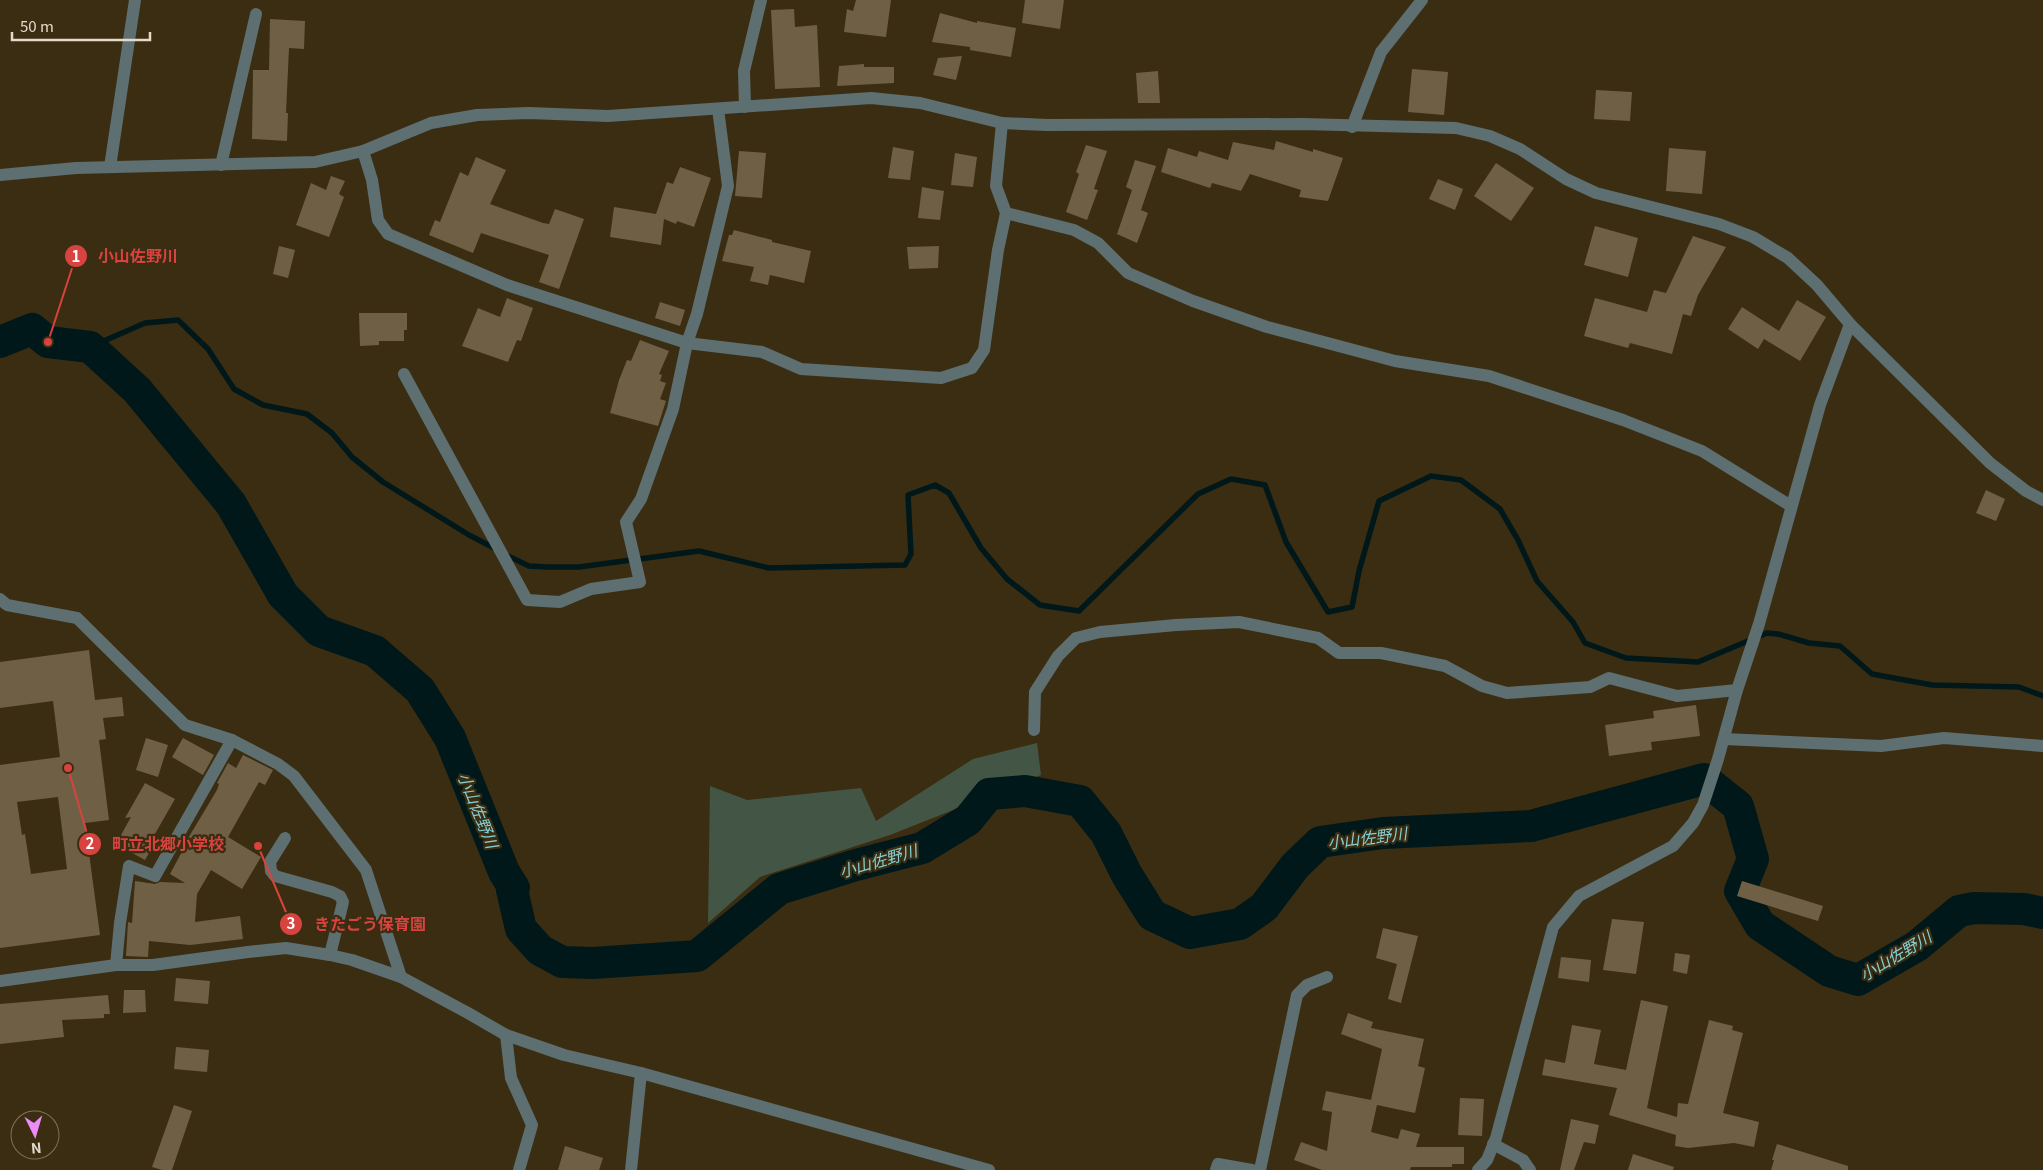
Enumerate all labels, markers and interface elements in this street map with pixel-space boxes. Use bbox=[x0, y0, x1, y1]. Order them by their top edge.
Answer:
scale bar bbox=[12, 10, 150, 42]
text: 50 m bbox=[20, 15, 54, 36]
callout: 小山佐野川 bbox=[63, 241, 188, 272]
text: 小山佐野川 bbox=[98, 243, 178, 267]
text: 1 bbox=[72, 245, 80, 266]
water label: 小山佐野川 bbox=[453, 768, 506, 853]
water label: 小山佐野川 bbox=[1326, 820, 1410, 854]
callout: 町立北郷小学校 bbox=[77, 829, 234, 860]
text: 町立北郷小学校 bbox=[112, 831, 224, 855]
text: 2 bbox=[86, 832, 95, 853]
water label: 小山佐野川 bbox=[836, 837, 922, 883]
callout: きたごう保育園 bbox=[279, 909, 436, 940]
text: きたごう保育園 bbox=[314, 911, 426, 935]
text: 3 bbox=[287, 912, 296, 933]
water label: 小山佐野川 bbox=[1855, 923, 1937, 986]
north arrow bbox=[10, 1110, 60, 1160]
text: N bbox=[30, 1139, 42, 1159]

